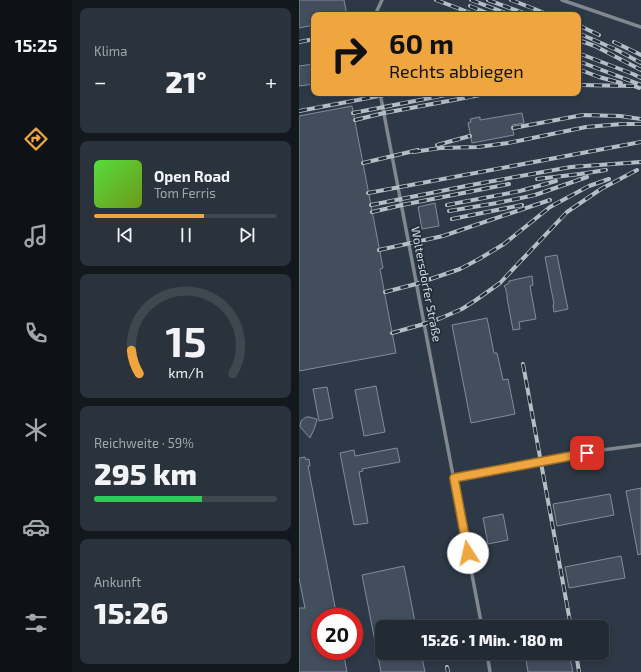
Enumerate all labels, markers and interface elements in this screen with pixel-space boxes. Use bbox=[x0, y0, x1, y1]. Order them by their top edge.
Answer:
text: 60 m bbox=[389, 26, 454, 60]
icon: right bbox=[323, 28, 375, 80]
text: 15:25 bbox=[15, 34, 57, 56]
text: Klima bbox=[94, 43, 127, 59]
text: Rechts abbiegen bbox=[389, 60, 524, 82]
text: 21° bbox=[165, 63, 207, 99]
text: − bbox=[94, 68, 107, 94]
text: + bbox=[265, 68, 277, 94]
icon: directions bbox=[22, 125, 50, 153]
text: Open Road bbox=[154, 167, 230, 185]
text: Tom Ferris bbox=[154, 185, 216, 201]
icon: music bbox=[22, 222, 50, 250]
icon: previous bbox=[114, 224, 136, 246]
icon: pause bbox=[175, 224, 197, 246]
icon: next bbox=[236, 224, 258, 246]
street label: Woltersdorfer Straße bbox=[409, 225, 445, 343]
text: 15 bbox=[165, 315, 206, 365]
icon: phone bbox=[22, 319, 50, 347]
text: km/h bbox=[168, 364, 203, 381]
icon: climate bbox=[22, 416, 50, 444]
text: Reichweite · 59% bbox=[94, 435, 194, 451]
pin bbox=[570, 436, 604, 470]
icon: arrive bbox=[576, 442, 598, 464]
text: 295 km bbox=[94, 455, 197, 491]
icon: car bbox=[22, 513, 50, 541]
position arrow bbox=[447, 532, 489, 574]
text: Ankunft bbox=[94, 574, 141, 590]
text: 15:26 bbox=[94, 594, 168, 630]
speed limit sign: 20 bbox=[311, 608, 363, 660]
icon: filters bbox=[22, 609, 50, 637]
text: 15:26 · 1 Min. · 180 m bbox=[421, 631, 563, 649]

